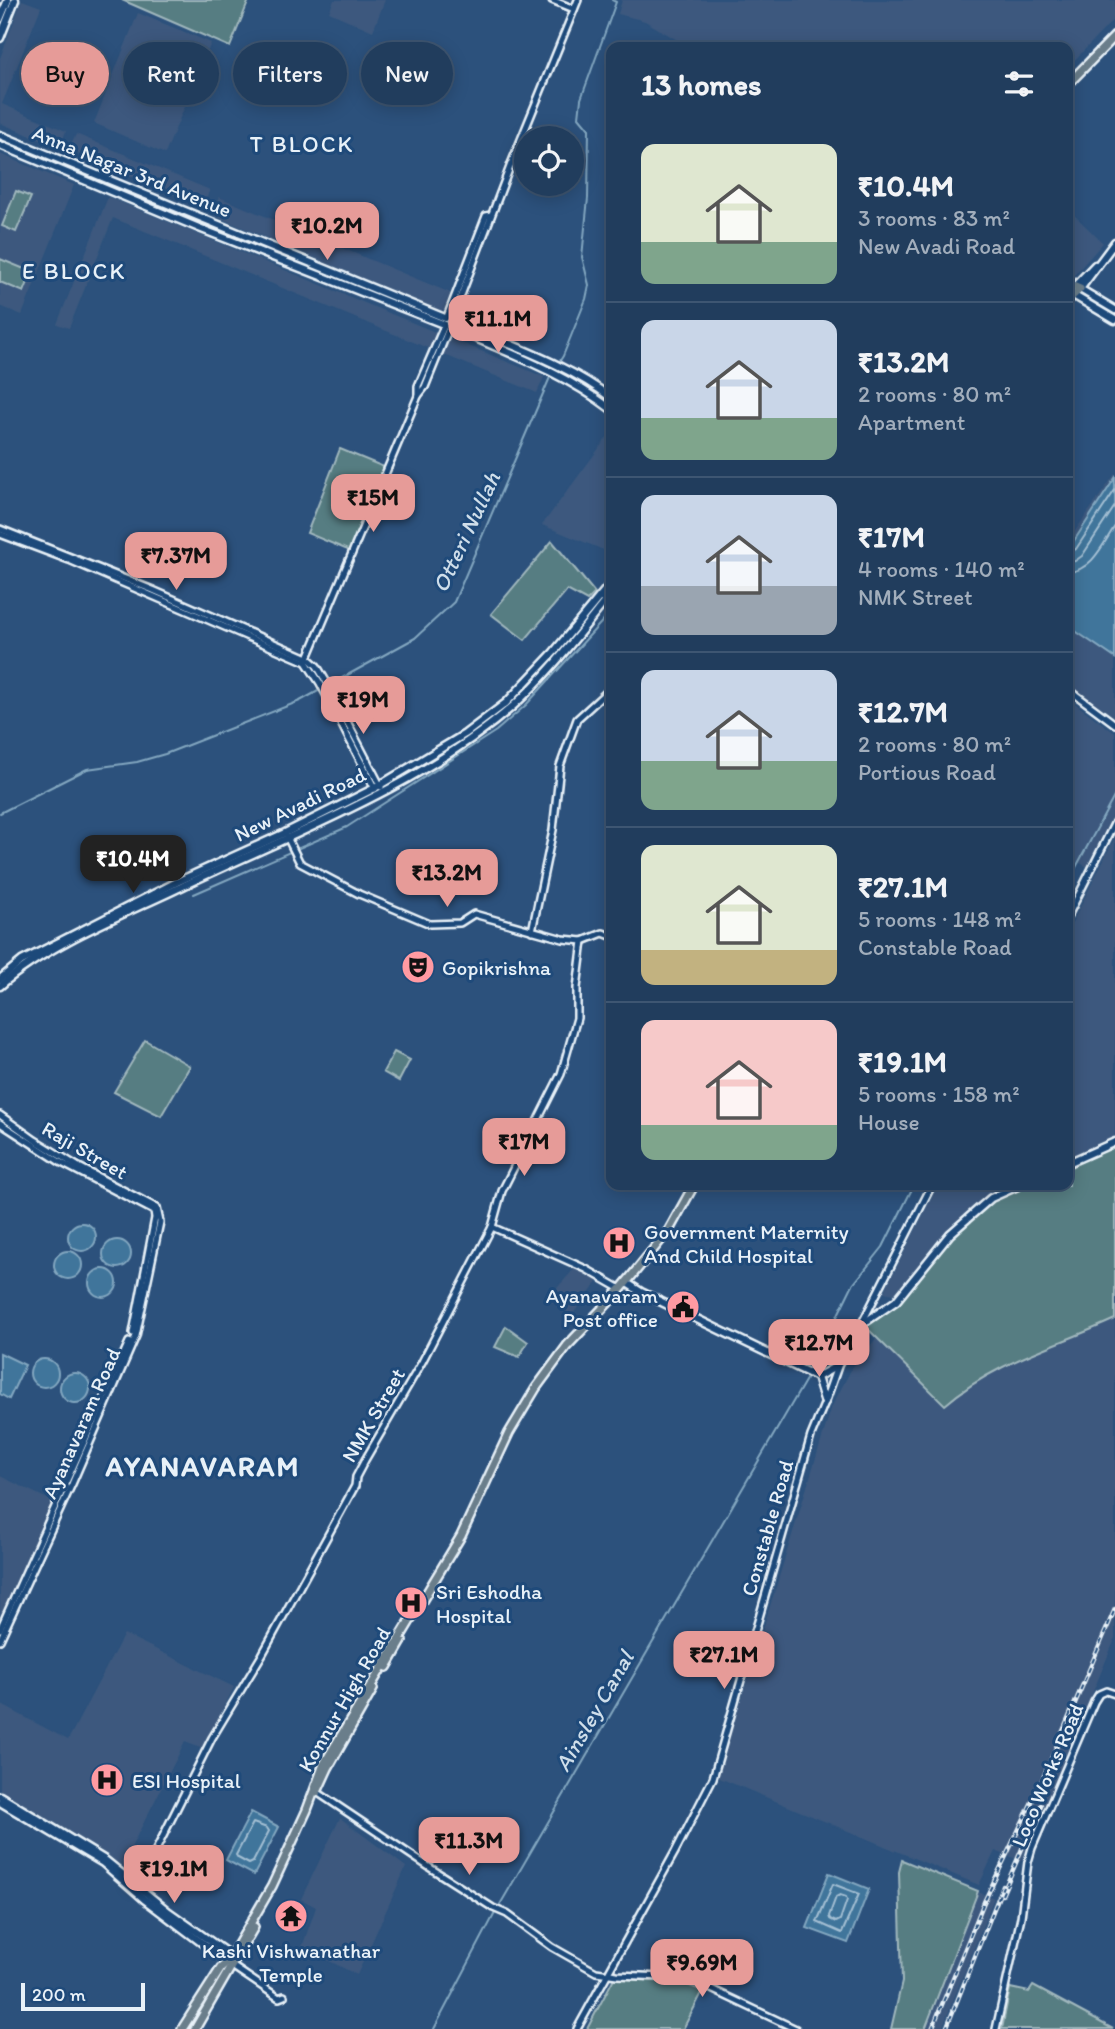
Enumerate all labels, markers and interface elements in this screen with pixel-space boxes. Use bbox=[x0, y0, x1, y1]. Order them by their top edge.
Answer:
chip: Buy bbox=[21, 42, 109, 105]
chip: Rent bbox=[123, 42, 219, 105]
chip: Filters bbox=[233, 42, 347, 105]
chip: New bbox=[361, 42, 453, 105]
icon: filters bbox=[1000, 65, 1038, 103]
text: 13 homes bbox=[641, 66, 761, 103]
street label: Anna Nagar 3rd Avenue bbox=[29, 120, 235, 222]
map controls bbox=[514, 126, 584, 196]
button: locate bbox=[514, 126, 584, 196]
district label: T BLOCK bbox=[250, 130, 354, 158]
text: ₹10.4M bbox=[858, 167, 954, 204]
icon: home bbox=[697, 172, 781, 256]
pin: ₹10.2M bbox=[270, 202, 384, 262]
text: 3 rooms · 83 m² bbox=[858, 204, 1010, 232]
text: ₹10.2M bbox=[291, 211, 363, 239]
text: New Avadi Road bbox=[858, 232, 1015, 260]
district label: E BLOCK bbox=[22, 257, 126, 285]
pin: ₹11.1M bbox=[441, 296, 555, 355]
text: ₹11.1M bbox=[465, 304, 531, 332]
text: ₹13.2M bbox=[858, 343, 950, 380]
icon: home bbox=[697, 348, 781, 432]
text: 2 rooms · 80 m² bbox=[858, 380, 1011, 408]
text: Apartment bbox=[858, 408, 965, 436]
water label: Otteri Nullah bbox=[426, 467, 506, 597]
pin: ₹15M bbox=[332, 475, 414, 534]
text: ₹15M bbox=[347, 483, 399, 511]
text: ₹17M bbox=[858, 518, 925, 555]
icon: home bbox=[697, 523, 781, 607]
pin: ₹7.37M bbox=[119, 532, 233, 592]
text: ₹7.37M bbox=[141, 541, 211, 569]
text: 4 rooms · 140 m² bbox=[858, 555, 1025, 583]
text: NMK Street bbox=[858, 583, 973, 611]
pin: ₹19M bbox=[322, 676, 404, 736]
text: ₹19M bbox=[337, 685, 389, 713]
text: ₹12.7M bbox=[858, 693, 948, 730]
icon: home bbox=[697, 698, 781, 782]
text: 2 rooms · 80 m² bbox=[858, 730, 1011, 758]
text: Portious Road bbox=[858, 758, 996, 786]
street label: New Avadi Road bbox=[230, 761, 370, 847]
pin: ₹10.4M bbox=[76, 836, 190, 895]
text: ₹10.4M bbox=[96, 844, 170, 872]
pin: ₹13.2M bbox=[390, 850, 504, 909]
text: ₹13.2M bbox=[412, 858, 482, 886]
text: ₹27.1M bbox=[858, 868, 948, 905]
icon: home bbox=[697, 873, 781, 957]
text: 5 rooms · 148 m² bbox=[858, 905, 1021, 933]
text: Constable Road bbox=[858, 933, 1012, 961]
theatre icon: Gopikrishna bbox=[399, 948, 437, 986]
place label: Gopikrishna bbox=[442, 955, 551, 980]
text: ₹19.1M bbox=[858, 1043, 947, 1080]
icon: home bbox=[697, 1048, 781, 1132]
text: 5 rooms · 158 m² bbox=[858, 1080, 1020, 1108]
text: House bbox=[858, 1108, 920, 1136]
street label: Raji Street bbox=[38, 1115, 132, 1185]
pin: ₹17M bbox=[483, 1118, 565, 1178]
text: ₹17M bbox=[498, 1127, 550, 1155]
place label: Government Maternity And Child Hospital bbox=[644, 1219, 849, 1268]
hospital icon: Government Maternity And Child Hospital bbox=[600, 1224, 638, 1262]
place label: Ayanavaram Post office bbox=[546, 1283, 658, 1332]
public building icon: Ayanavaram Post office bbox=[664, 1288, 702, 1326]
pin: ₹12.7M bbox=[762, 1320, 876, 1379]
text: ₹12.7M bbox=[784, 1328, 854, 1356]
street label: Ayanavaram Road bbox=[37, 1343, 126, 1502]
street label: NMK Street bbox=[336, 1363, 410, 1467]
district label: AYANAVARAM bbox=[104, 1449, 301, 1483]
street label: Constable Road bbox=[736, 1456, 799, 1599]
place label: Sri Eshodha Hospital bbox=[436, 1579, 542, 1628]
hospital icon: Sri Eshodha Hospital bbox=[392, 1584, 430, 1622]
street label: Konnur High Road bbox=[292, 1622, 396, 1776]
pin: ₹27.1M bbox=[667, 1632, 781, 1691]
text: ₹27.1M bbox=[689, 1640, 759, 1668]
water label: Ainsley Canal bbox=[548, 1644, 641, 1776]
street label: Loco Works Road bbox=[1006, 1700, 1088, 1850]
hospital icon: ESI Hospital bbox=[88, 1761, 126, 1799]
place label: ESI Hospital bbox=[132, 1768, 241, 1793]
pin: ₹11.3M bbox=[412, 1818, 526, 1877]
text: ₹11.3M bbox=[435, 1826, 503, 1854]
pin: ₹19.1M bbox=[117, 1846, 231, 1905]
text: ₹19.1M bbox=[140, 1854, 208, 1882]
temple icon: Kashi Vishwanathar Temple bbox=[272, 1897, 310, 1935]
place label: Kashi Vishwanathar Temple bbox=[202, 1938, 381, 1987]
pin: ₹9.69M bbox=[645, 1940, 759, 1999]
text: ₹9.69M bbox=[666, 1948, 738, 1976]
scale bar bbox=[21, 1980, 145, 2012]
text: 200 m bbox=[32, 1983, 86, 2006]

